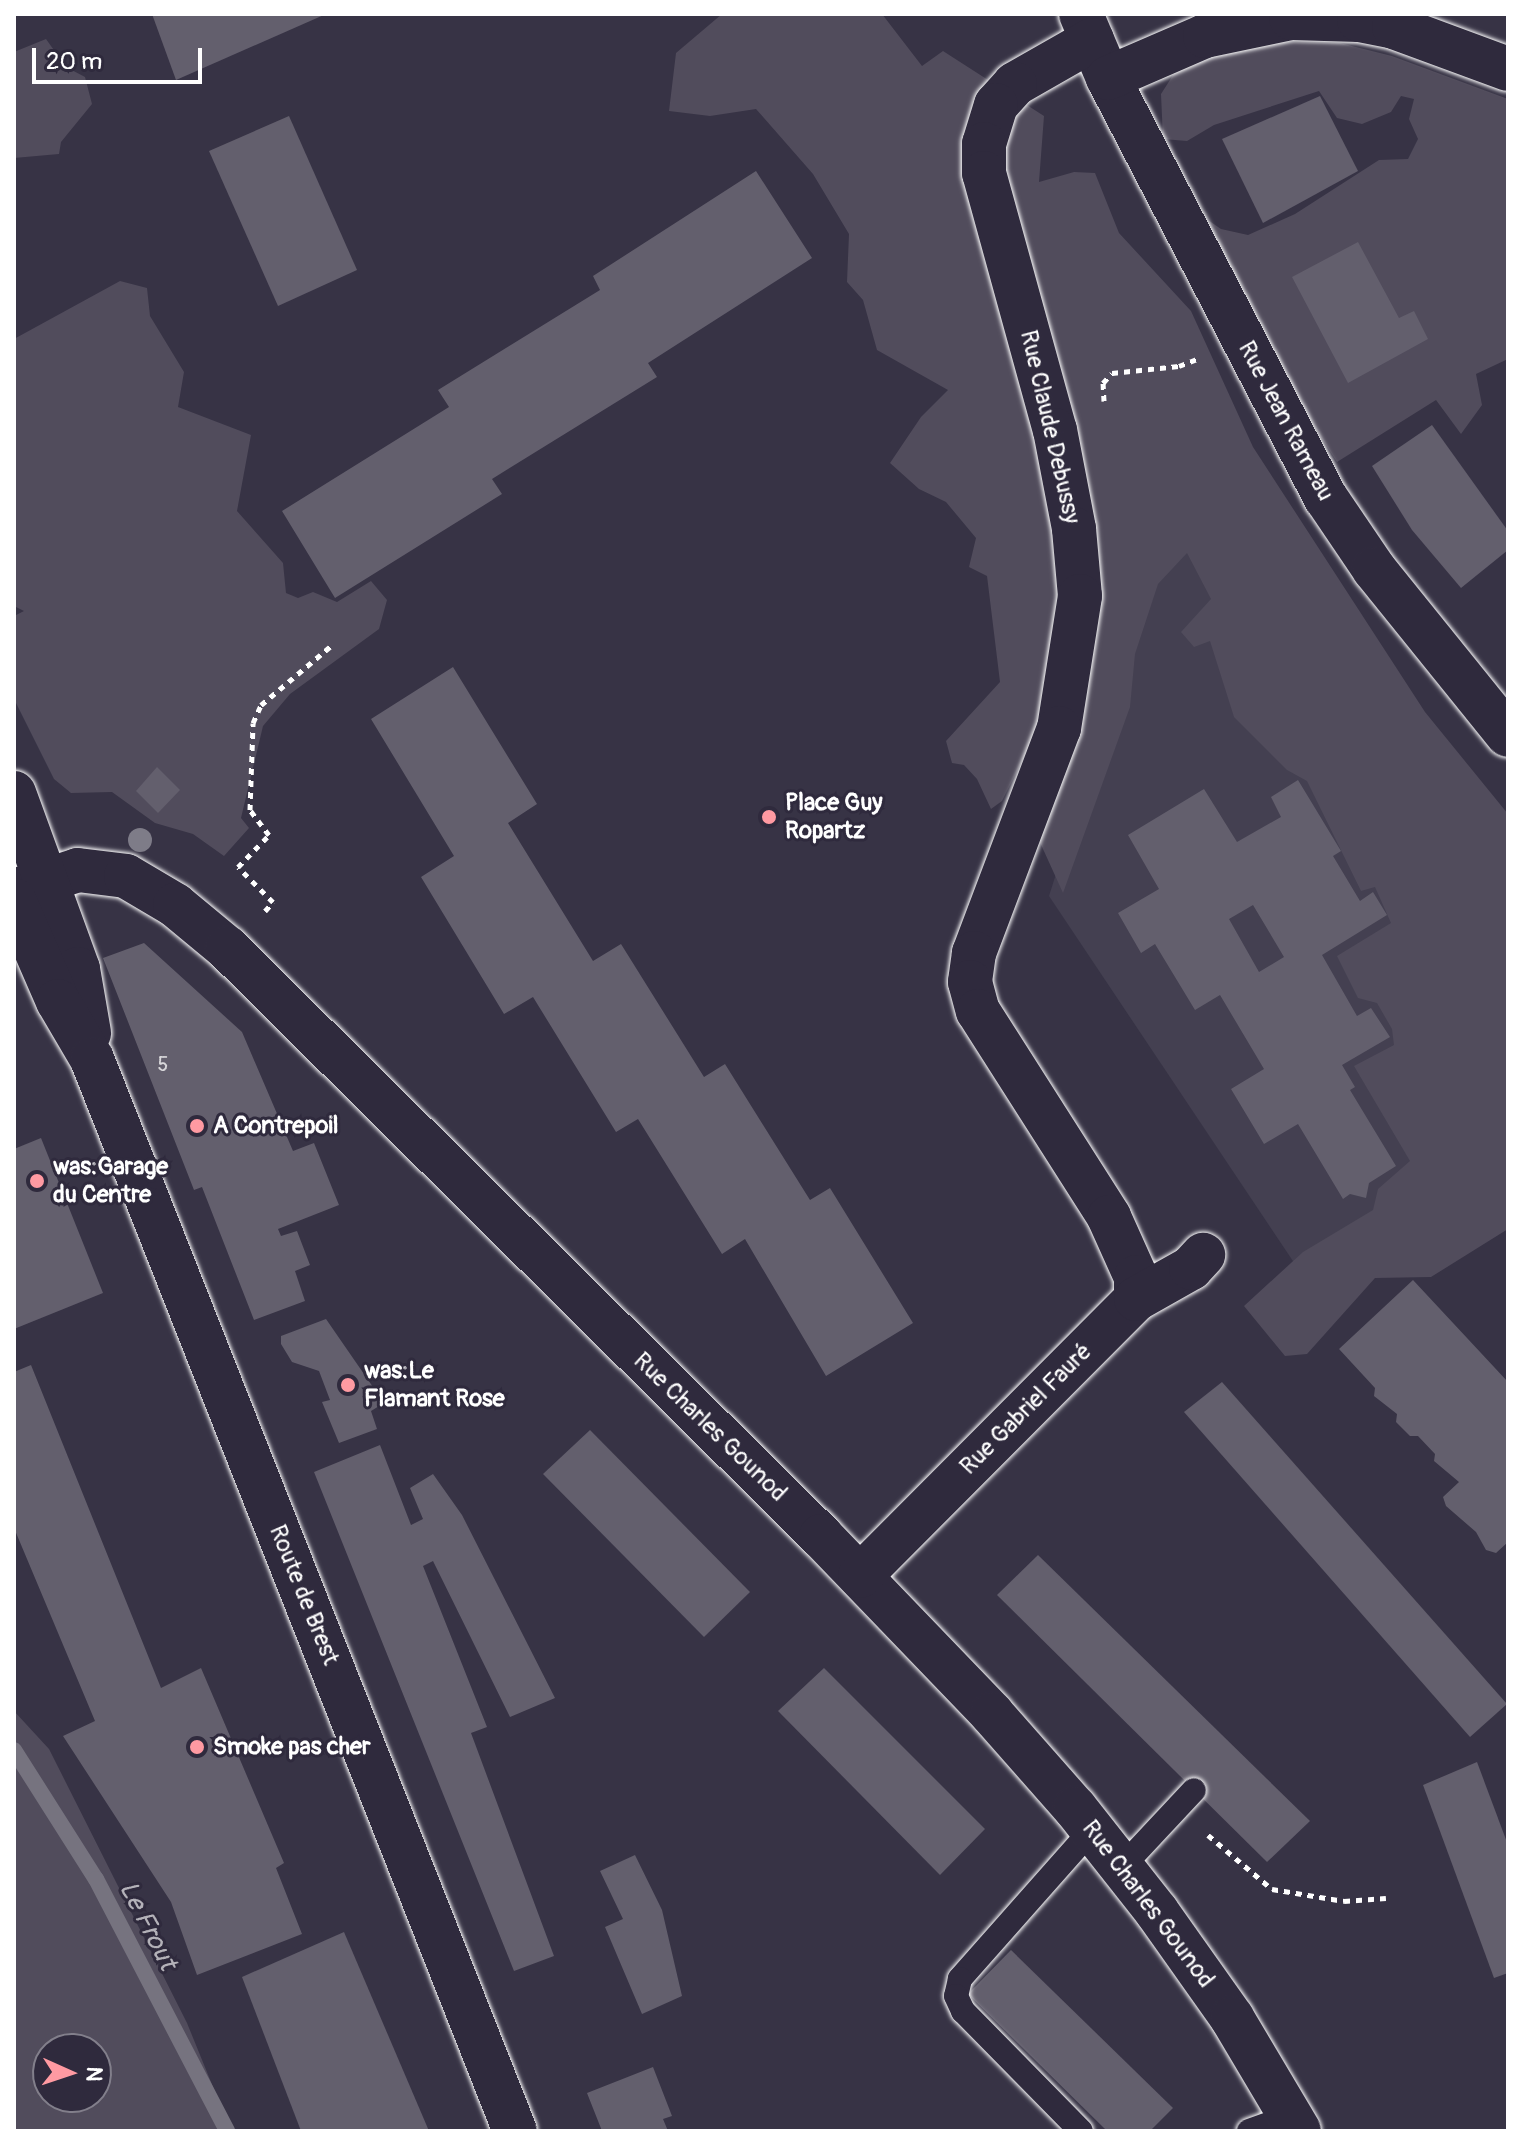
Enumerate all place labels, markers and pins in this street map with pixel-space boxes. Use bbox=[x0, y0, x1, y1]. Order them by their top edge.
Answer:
place label: Place Guy Ropartz bbox=[785, 789, 883, 845]
marker: Place Guy Ropartz bbox=[760, 808, 778, 826]
place label: A Contrepoil bbox=[213, 1112, 338, 1140]
marker: A Contrepoil bbox=[188, 1117, 206, 1135]
place label: was:Garage du Centre bbox=[53, 1153, 168, 1209]
marker: was:Garage du Centre bbox=[28, 1172, 46, 1190]
place label: was:Le Flamant Rose bbox=[364, 1357, 505, 1413]
marker: was:Le Flamant Rose bbox=[339, 1376, 357, 1394]
place label: Smoke pas cher bbox=[213, 1733, 371, 1761]
marker: Smoke pas cher bbox=[188, 1738, 206, 1756]

